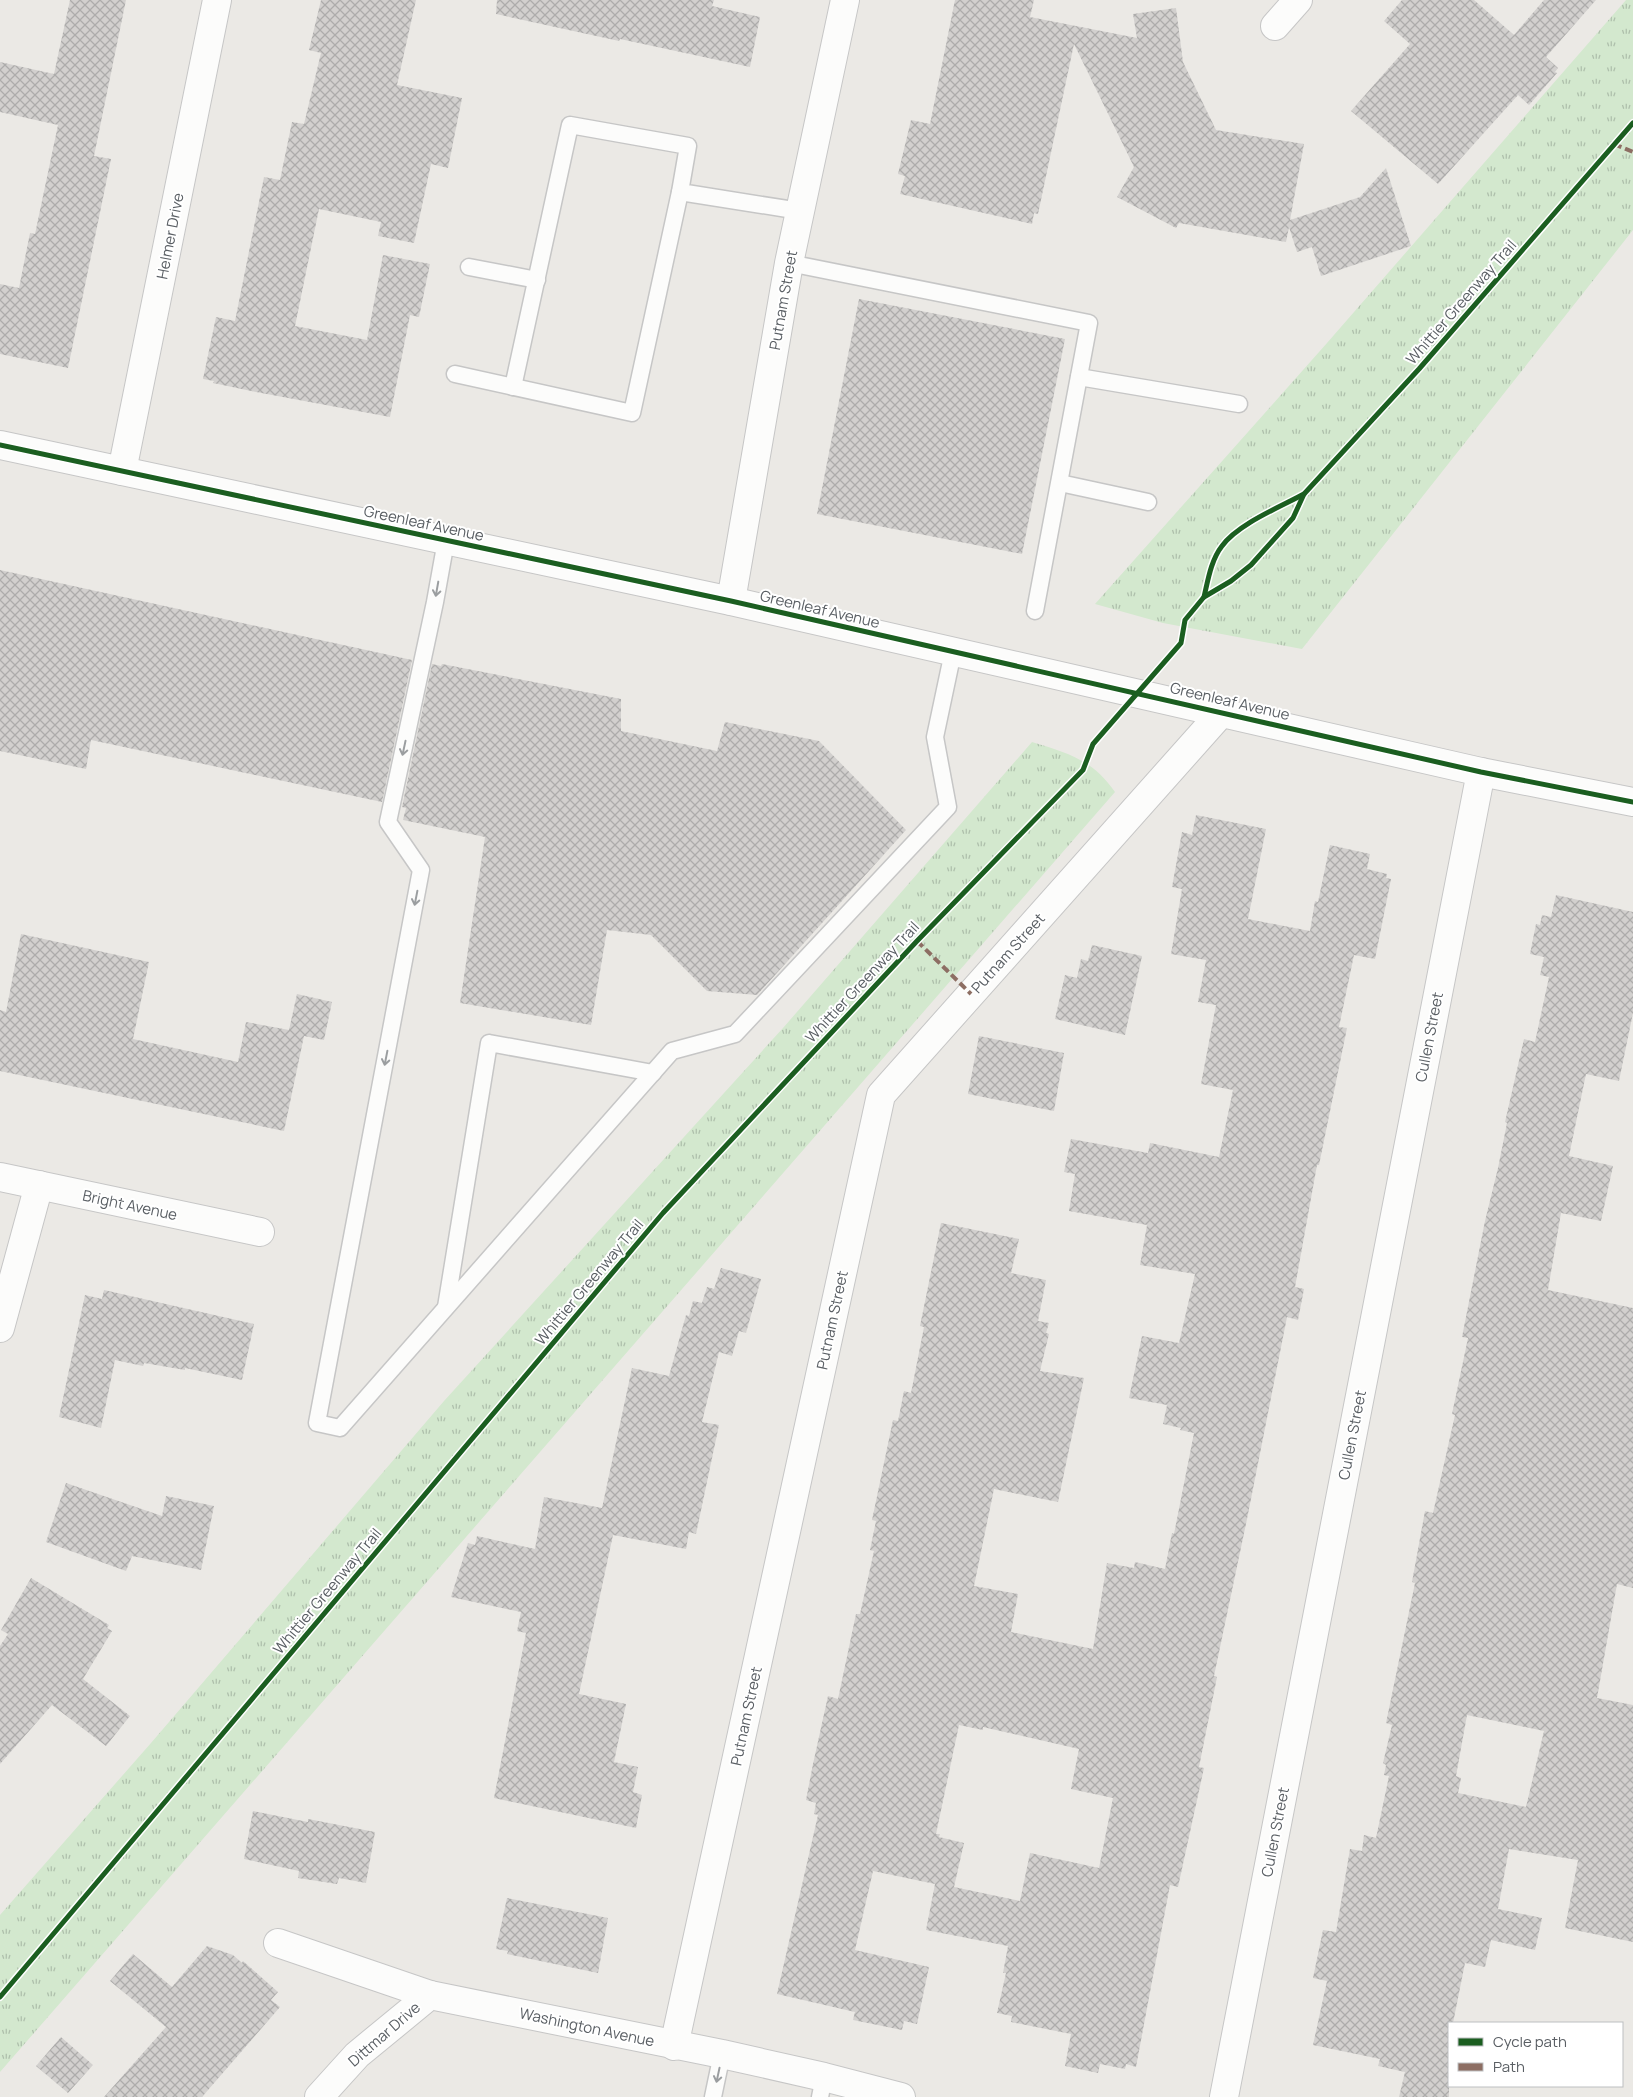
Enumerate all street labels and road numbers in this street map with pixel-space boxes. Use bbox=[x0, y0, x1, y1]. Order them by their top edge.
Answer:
street label: Helmer Drive bbox=[151, 191, 189, 281]
street label: Whittier Greenway Trail bbox=[1401, 235, 1521, 369]
street label: Putnam Street bbox=[764, 248, 802, 352]
street label: Greenleaf Avenue bbox=[362, 500, 486, 546]
street label: Greenleaf Avenue bbox=[758, 585, 882, 633]
street label: Greenleaf Avenue bbox=[1168, 677, 1292, 725]
street label: Putnam Street bbox=[966, 908, 1050, 998]
street label: Whittier Greenway Trail bbox=[800, 917, 924, 1047]
street label: Cullen Street bbox=[1410, 990, 1448, 1084]
street label: Bright Avenue bbox=[81, 1185, 179, 1225]
street label: Whittier Greenway Trail bbox=[530, 1214, 648, 1350]
street label: Putnam Street bbox=[811, 1268, 853, 1372]
street label: Cullen Street bbox=[1333, 1388, 1371, 1482]
street label: Whittier Greenway Trail bbox=[268, 1523, 386, 1659]
street label: Putnam Street bbox=[725, 1664, 767, 1768]
street label: Cullen Street bbox=[1256, 1785, 1294, 1879]
street label: Dittmar Drive bbox=[343, 1997, 425, 2071]
street label: Washington Avenue bbox=[518, 2002, 657, 2052]

